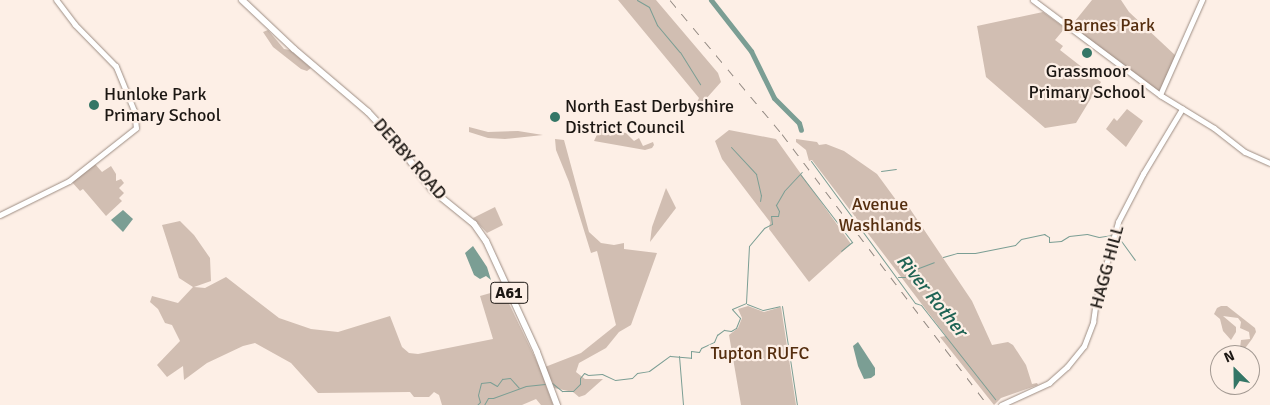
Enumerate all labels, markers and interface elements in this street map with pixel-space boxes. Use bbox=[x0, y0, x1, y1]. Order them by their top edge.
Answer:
park label: Barnes Park bbox=[1063, 14, 1155, 36]
marker: Grassmoor Primary School bbox=[1081, 47, 1093, 59]
place label: Grassmoor Primary School bbox=[1029, 61, 1145, 104]
place label: Hunloke Park Primary School bbox=[104, 84, 221, 126]
place label: North East Derbyshire District Council bbox=[565, 96, 734, 138]
marker: Hunloke Park Primary School bbox=[88, 99, 100, 111]
marker: North East Derbyshire District Council bbox=[549, 111, 561, 123]
street label: DERBY ROAD bbox=[369, 114, 451, 204]
park label: Avenue Washlands bbox=[838, 194, 922, 236]
street label: HAGG HILL bbox=[1085, 223, 1129, 311]
water label: River Rother bbox=[891, 250, 971, 342]
road number: A61 bbox=[490, 280, 528, 306]
park label: Tupton RUFC bbox=[711, 342, 809, 364]
north arrow bbox=[1210, 345, 1260, 395]
text: N bbox=[1222, 347, 1237, 366]

